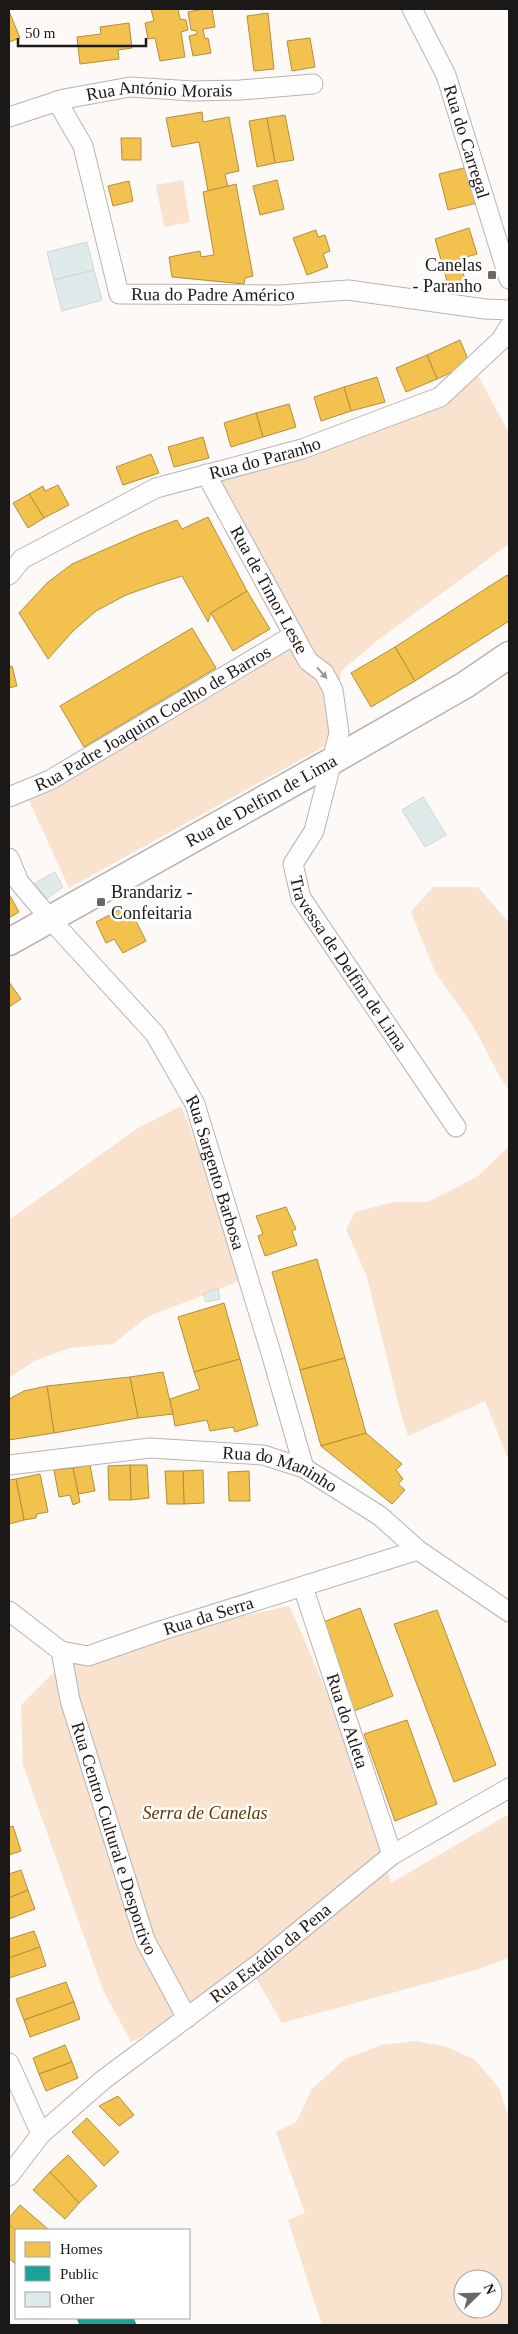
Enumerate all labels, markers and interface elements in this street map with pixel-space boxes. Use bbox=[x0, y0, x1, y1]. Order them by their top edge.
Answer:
scale bar bbox=[18, 15, 145, 47]
text: 50 m bbox=[25, 25, 56, 41]
street label: Rua António Morais bbox=[84, 77, 233, 105]
street label: Rua do Carregal bbox=[440, 82, 494, 201]
place label: Canelas - Paranho bbox=[413, 255, 482, 296]
marker: Canelas - Paranho bbox=[486, 269, 498, 281]
street label: Rua do Padre Américo bbox=[131, 284, 295, 305]
street label: Rua do Paranho bbox=[207, 433, 323, 483]
street label: Rua de Timor Leste bbox=[226, 522, 312, 657]
street label: Rua Padre Joaquim Coelho de Barros bbox=[32, 641, 274, 795]
one-way arrow bbox=[316, 667, 328, 679]
street label: Rua de Delfim de Lima bbox=[182, 750, 340, 851]
street label: Travessa de Delfim de Lima bbox=[286, 874, 412, 1055]
place label: Brandariz - Confeitaria bbox=[111, 882, 192, 923]
marker: Brandariz - Confeitaria bbox=[95, 896, 107, 908]
street label: Rua Sargento Barbosa bbox=[182, 1091, 249, 1252]
street label: Rua do Maninho bbox=[222, 1442, 341, 1496]
street label: Rua da Serra bbox=[161, 1592, 256, 1639]
street label: Rua do Atleta bbox=[322, 1671, 373, 1771]
street label: Rua Centro Cultural e Desportivo bbox=[67, 1720, 161, 1958]
park label: Serra de Canelas bbox=[143, 1803, 268, 1823]
street label: Rua Estádio da Pena bbox=[206, 1899, 335, 2007]
legend bbox=[15, 2229, 190, 2319]
text: Homes bbox=[60, 2241, 103, 2257]
text: Public bbox=[60, 2266, 99, 2282]
north arrow bbox=[453, 2269, 503, 2319]
text: N bbox=[481, 2282, 498, 2297]
text: Other bbox=[60, 2291, 94, 2307]

